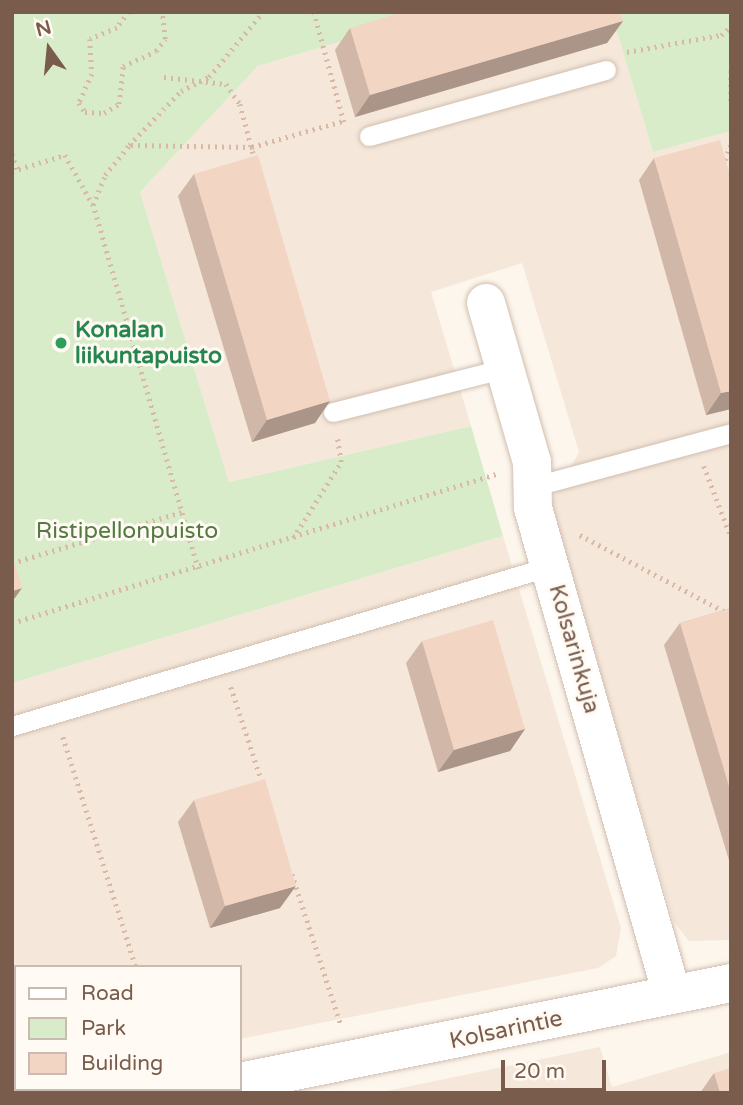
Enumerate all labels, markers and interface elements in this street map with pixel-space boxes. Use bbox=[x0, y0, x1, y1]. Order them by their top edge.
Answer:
north arrow bbox=[14, 14, 84, 84]
text: N bbox=[33, 16, 54, 41]
place label: Konalan liikuntapuisto bbox=[75, 316, 222, 370]
marker: Konalan liikuntapuisto bbox=[53, 335, 69, 351]
park label: Ristipellonpuisto bbox=[36, 517, 218, 545]
street label: Kolsarinkuja bbox=[542, 581, 606, 717]
legend bbox=[14, 965, 242, 1091]
text: Road bbox=[81, 981, 134, 1006]
street label: Kolsarintie bbox=[447, 1005, 565, 1055]
text: Park bbox=[81, 1016, 126, 1041]
scale bar bbox=[505, 1046, 610, 1090]
text: Building bbox=[81, 1051, 163, 1076]
text: 20 m bbox=[514, 1059, 565, 1084]

